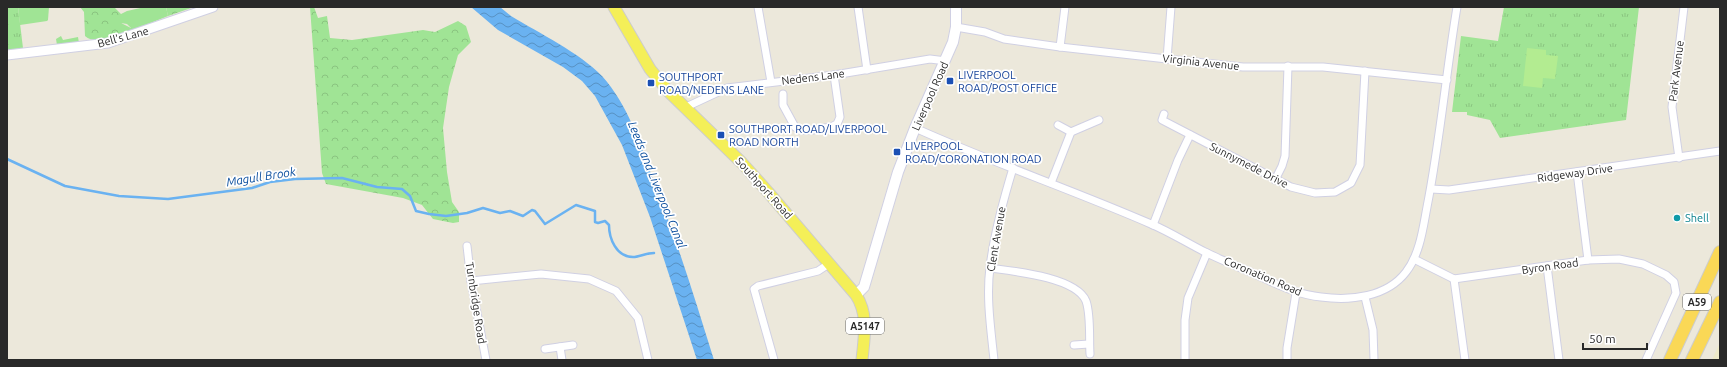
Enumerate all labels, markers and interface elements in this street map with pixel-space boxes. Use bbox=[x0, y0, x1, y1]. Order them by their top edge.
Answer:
street label: Bell's Lane bbox=[96, 24, 150, 50]
street label: Park Avenue bbox=[1666, 40, 1686, 102]
street label: Virginia Avenue bbox=[1162, 52, 1240, 72]
street label: Liverpool Road bbox=[909, 60, 951, 132]
street label: Nedens Lane bbox=[781, 67, 845, 87]
place label: LIVERPOOL ROAD/POST OFFICE bbox=[958, 69, 1057, 94]
place label: SOUTHPORT ROAD/NEDENS LANE bbox=[659, 71, 764, 96]
marker: LIVERPOOL ROAD/POST OFFICE bbox=[945, 76, 955, 86]
marker: SOUTHPORT ROAD/NEDENS LANE bbox=[646, 78, 656, 88]
water label: Leeds and Liverpool Canal bbox=[626, 119, 689, 251]
place label: SOUTHPORT ROAD/LIVERPOOL ROAD NORTH bbox=[729, 123, 887, 148]
marker: SOUTHPORT ROAD/LIVERPOOL ROAD NORTH bbox=[716, 130, 726, 140]
place label: LIVERPOOL ROAD/CORONATION ROAD bbox=[905, 140, 1042, 165]
street label: Sunnymede Drive bbox=[1208, 140, 1290, 190]
marker: LIVERPOOL ROAD/CORONATION ROAD bbox=[892, 147, 902, 157]
street label: Southport Road bbox=[733, 155, 795, 221]
street label: Ridgeway Drive bbox=[1536, 162, 1614, 184]
water label: Magull Brook bbox=[225, 164, 297, 188]
street label: Clent Avenue bbox=[984, 206, 1008, 272]
place label: Shell bbox=[1685, 212, 1709, 224]
marker: Shell bbox=[1672, 213, 1682, 223]
street label: Coronation Road bbox=[1222, 254, 1304, 298]
street label: Byron Road bbox=[1521, 256, 1579, 276]
street label: Turnbridge Road bbox=[464, 261, 488, 345]
road number: A59 bbox=[1683, 294, 1711, 310]
road number: A5147 bbox=[846, 318, 884, 334]
scale bar bbox=[1583, 325, 1647, 351]
text: 50 m bbox=[1589, 332, 1616, 345]

